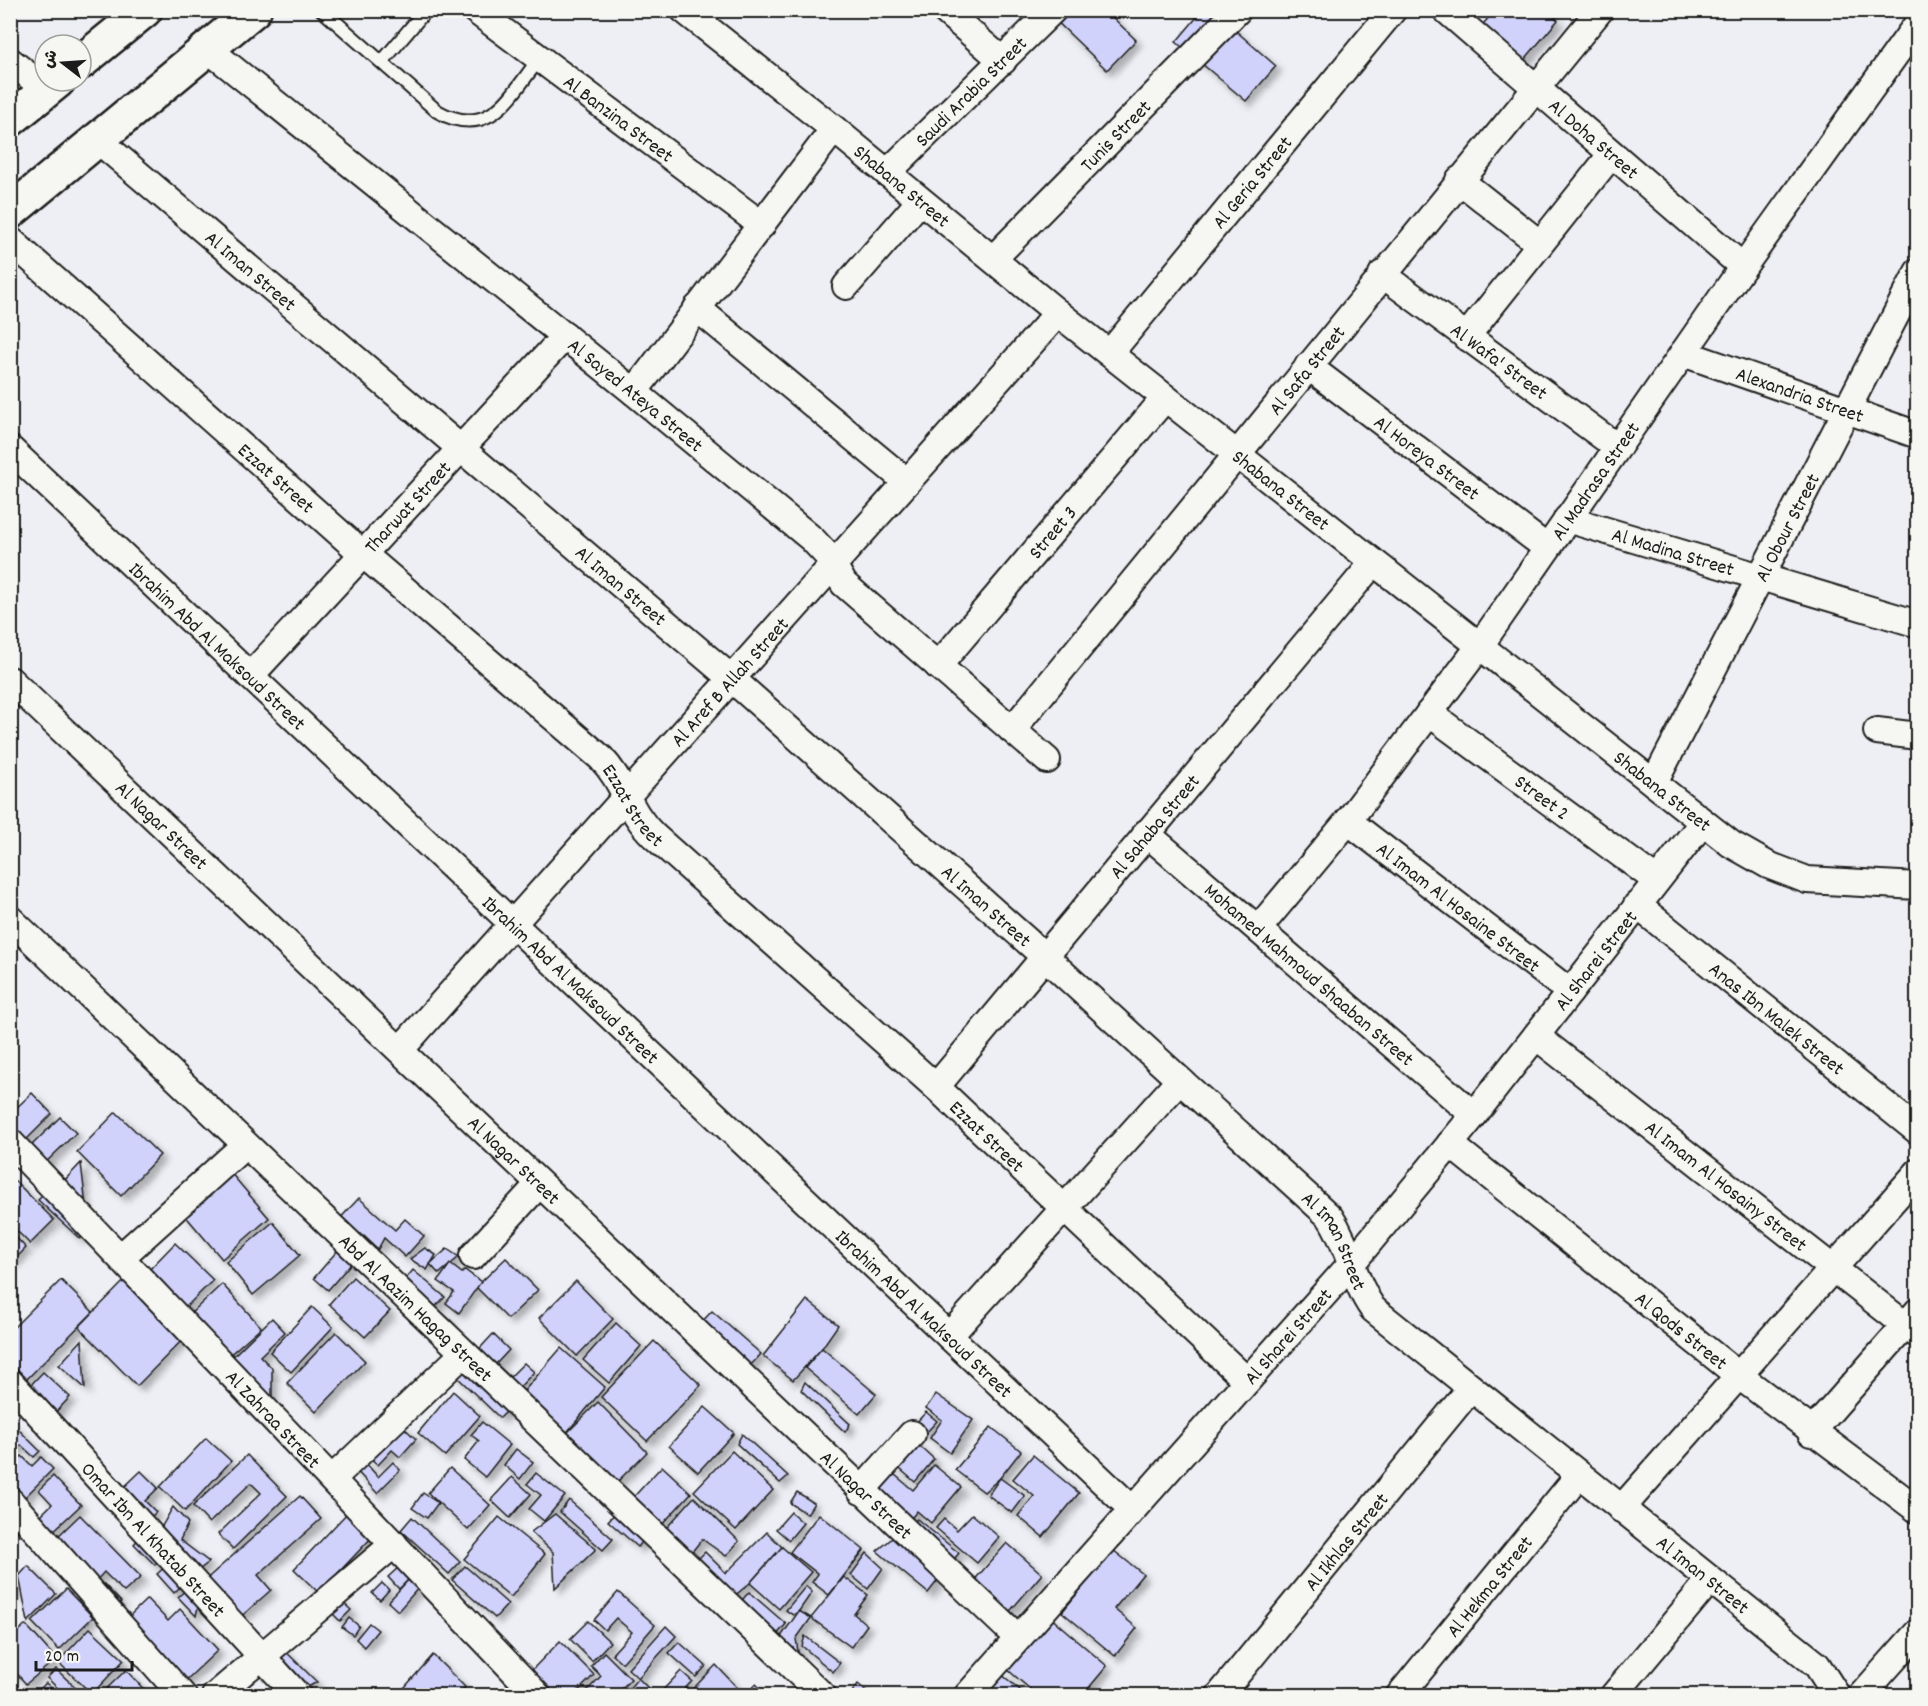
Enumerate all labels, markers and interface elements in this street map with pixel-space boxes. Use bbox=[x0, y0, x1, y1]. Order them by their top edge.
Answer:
street label: Saudi Arabia Street bbox=[910, 32, 1035, 155]
north arrow bbox=[33, 33, 93, 93]
text: ش bbox=[37, 48, 65, 71]
street label: Al Banzina Street bbox=[556, 70, 678, 171]
street label: Al Doha Street bbox=[1541, 94, 1644, 188]
street label: Tunis Street bbox=[1075, 95, 1159, 179]
street label: Al Geria Street bbox=[1207, 131, 1300, 236]
street label: Shabana Street bbox=[846, 139, 955, 236]
street label: Al Iman Street bbox=[197, 225, 301, 319]
street label: Al Wafa' Street bbox=[1443, 318, 1552, 408]
street label: Al Safa Street bbox=[1263, 321, 1354, 422]
street label: Al Sayed Ateya Street bbox=[561, 333, 708, 460]
street label: Alexandria Street bbox=[1731, 361, 1867, 432]
street label: Al Horeya Street bbox=[1367, 410, 1484, 509]
street label: Al Madrasa Street bbox=[1546, 417, 1648, 547]
street label: Ezzat Street bbox=[230, 438, 319, 521]
street label: Shabana Street bbox=[1225, 444, 1334, 539]
street label: Tharwat Street bbox=[359, 456, 459, 561]
street label: Al Obour Street bbox=[1749, 469, 1829, 588]
street label: Street 3 bbox=[1023, 501, 1085, 566]
street label: Al Madina Street bbox=[1608, 522, 1737, 585]
street label: Al Iman Street bbox=[568, 540, 671, 634]
street label: Ibrahim Abd Al Maksoud Street bbox=[121, 557, 311, 738]
street label: Al Aref B Allah Street bbox=[666, 612, 797, 755]
street label: Shabana Street bbox=[1606, 745, 1716, 840]
street label: Ezzat Street bbox=[594, 759, 668, 855]
street label: Street 2 bbox=[1508, 769, 1574, 829]
street label: Al Sahaba Street bbox=[1104, 770, 1208, 886]
street label: Al Nagar Street bbox=[108, 776, 213, 878]
street label: Al Imam Al Hosaine Street bbox=[1369, 837, 1545, 981]
street label: Al Iman Street bbox=[934, 860, 1036, 955]
street label: Mohamed Mahmoud Shaaban Street bbox=[1197, 878, 1419, 1074]
street label: Ibrahim Abd Al Maksoud Street bbox=[474, 891, 664, 1072]
street label: Al Sharei Street bbox=[1549, 906, 1646, 1018]
street label: Anas Ibn Malek Street bbox=[1701, 957, 1849, 1084]
street label: Ezzat Street bbox=[942, 1095, 1029, 1180]
street label: Al Nagar Street bbox=[460, 1111, 565, 1213]
street label: Al Imam Al Hosainy Street bbox=[1638, 1115, 1812, 1260]
street label: Al Iman Street bbox=[1294, 1186, 1371, 1296]
street label: Ibrahim Abd Al Maksoud Street bbox=[827, 1224, 1017, 1406]
street label: Abd Al Aazim Hagag Street bbox=[331, 1229, 497, 1390]
street label: Al Sharei Street bbox=[1239, 1283, 1340, 1392]
street label: Al Qods Street bbox=[1627, 1286, 1732, 1378]
street label: Al Zahraa Street bbox=[217, 1365, 325, 1476]
street label: Al Nagar Street bbox=[812, 1446, 917, 1547]
street label: Omar Ibn Al Khatab Street bbox=[73, 1457, 230, 1625]
street label: Al Ikhlas Street bbox=[1299, 1488, 1397, 1598]
street label: Al Iman Street bbox=[1649, 1530, 1754, 1622]
street label: Al Hekma Street bbox=[1441, 1531, 1541, 1645]
scale bar bbox=[36, 1634, 132, 1672]
text: 20 m bbox=[45, 1645, 79, 1670]

